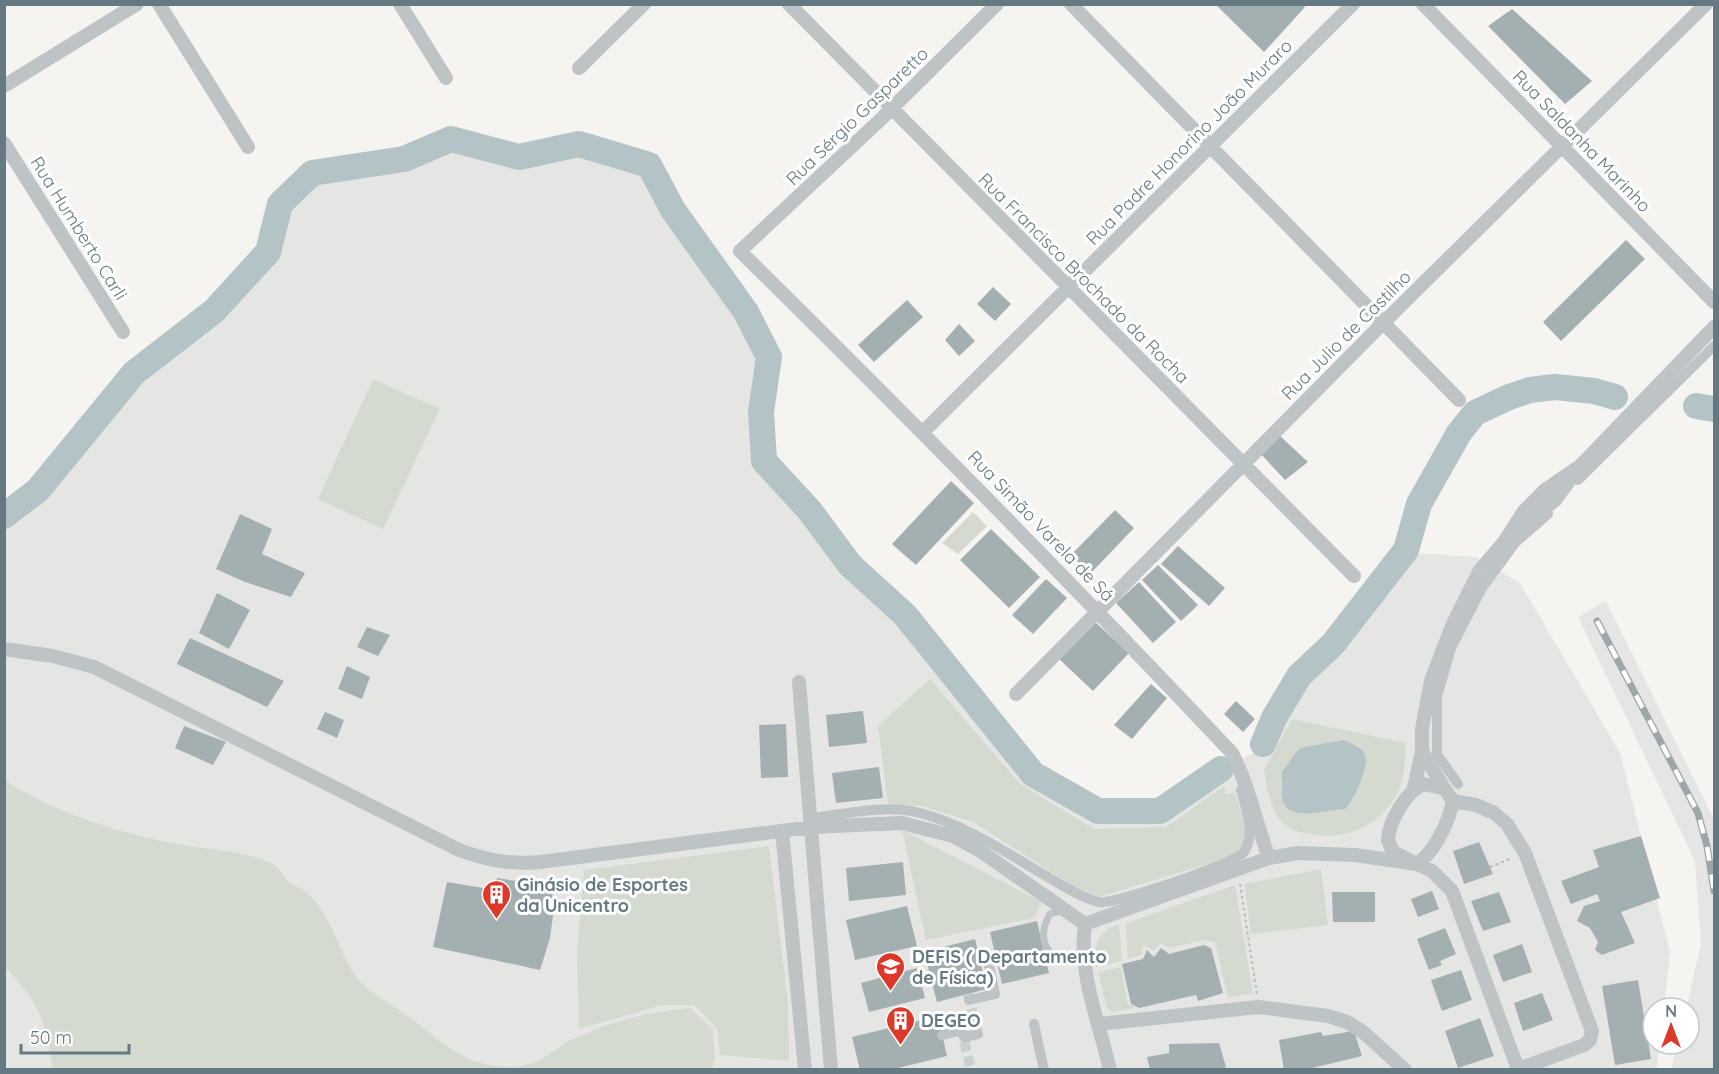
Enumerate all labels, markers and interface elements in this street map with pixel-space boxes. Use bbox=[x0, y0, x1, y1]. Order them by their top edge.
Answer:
street label: Rua Padre Honorino João Muraro bbox=[1081, 34, 1297, 250]
street label: Rua Sérgio Gasparetto bbox=[781, 42, 933, 190]
street label: Rua Saldanha Marinho bbox=[1508, 65, 1656, 217]
street label: Rua Humberto Carli bbox=[26, 152, 132, 304]
street label: Rua Francisco Brochado da Rocha bbox=[974, 168, 1194, 388]
street label: Rua Julio de Castilho bbox=[1276, 265, 1416, 405]
street label: Rua Simão Varela de Sá bbox=[963, 446, 1119, 606]
place label: Ginásio de Esportes da Unicentro bbox=[517, 873, 688, 917]
building icon: Ginásio de Esportes da Unicentro bbox=[480, 878, 512, 920]
place label: DEFIS ( Departamento de Física) bbox=[912, 945, 1107, 989]
school or university icon: DEFIS ( Departamento de Física) bbox=[875, 950, 907, 992]
north arrow bbox=[1641, 996, 1701, 1056]
text: N bbox=[1665, 1001, 1677, 1021]
building icon: DEGEO bbox=[884, 1004, 916, 1046]
place label: DEGEO bbox=[921, 1009, 981, 1032]
scale bar bbox=[21, 1017, 129, 1055]
text: 50 m bbox=[30, 1026, 72, 1049]

